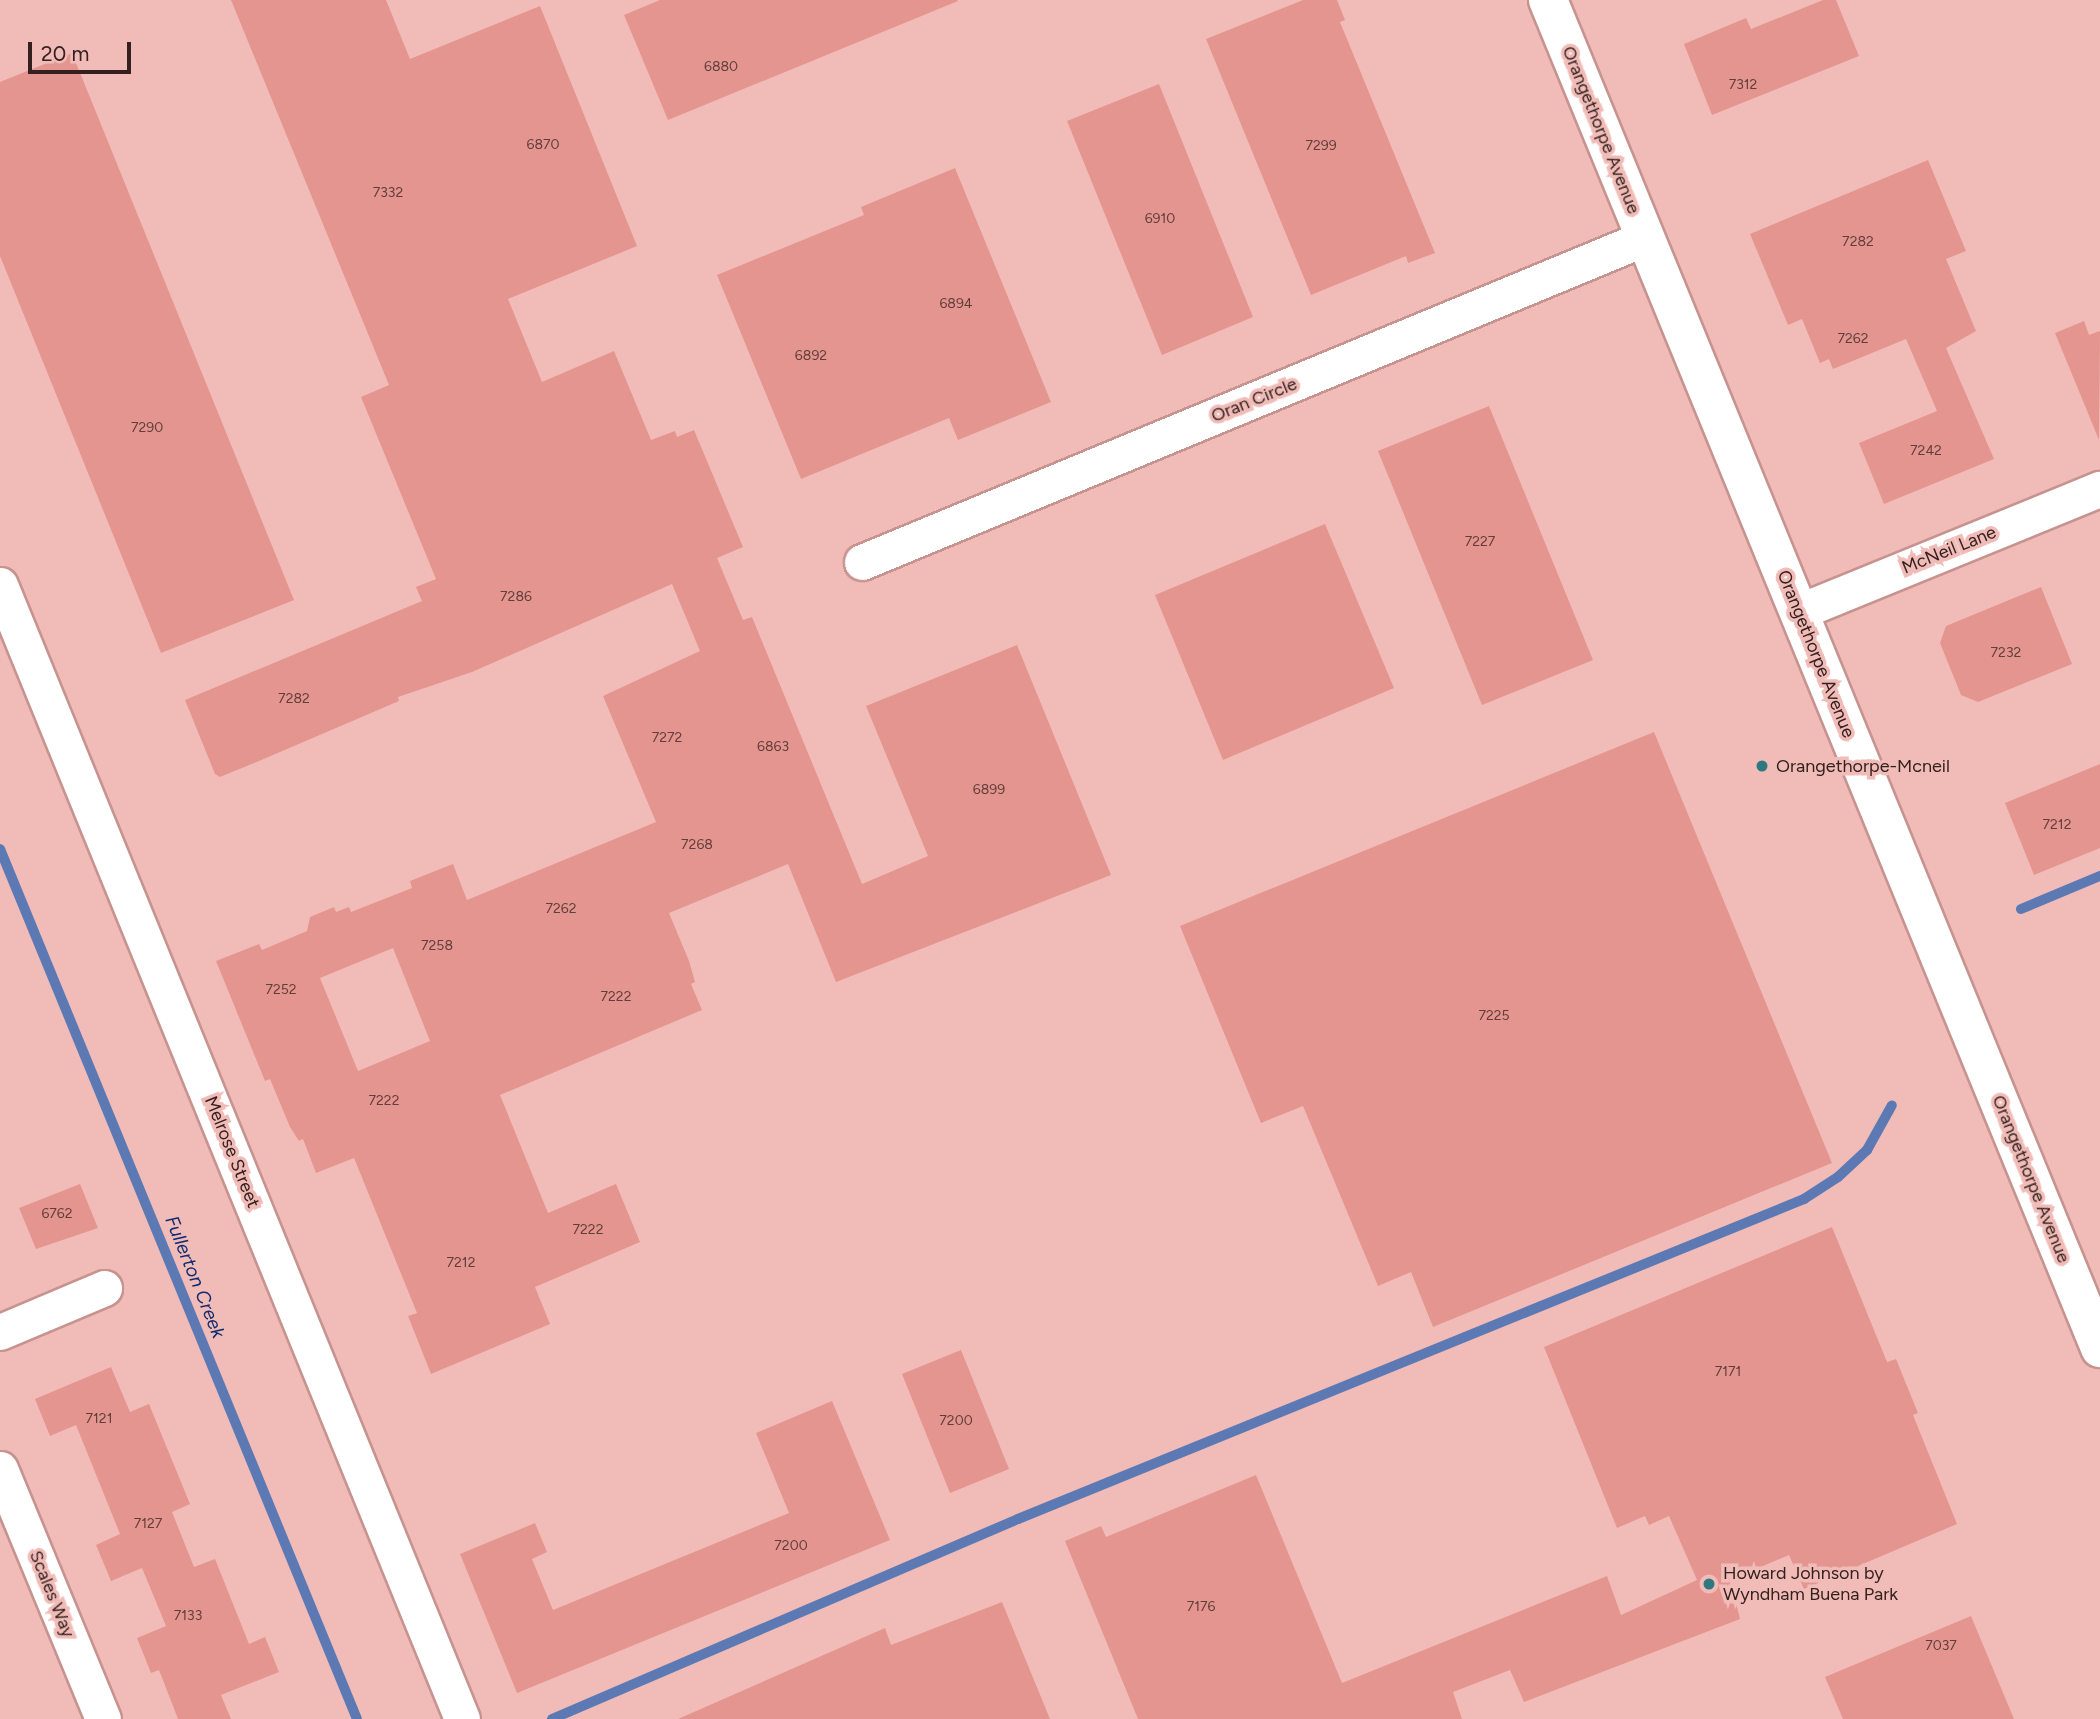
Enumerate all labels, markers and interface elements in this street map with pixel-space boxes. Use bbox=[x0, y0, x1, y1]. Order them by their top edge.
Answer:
scale bar bbox=[32, 28, 135, 72]
text: 20 m bbox=[41, 41, 89, 66]
street label: Orangethorpe Avenue bbox=[1557, 43, 1645, 217]
house number: 6880 bbox=[704, 59, 738, 75]
house number: 7312 bbox=[1729, 77, 1757, 93]
house number: 6870 bbox=[526, 137, 560, 153]
house number: 7299 bbox=[1305, 138, 1337, 154]
house number: 7332 bbox=[373, 185, 403, 201]
house number: 6910 bbox=[1145, 211, 1175, 227]
house number: 7282 bbox=[1842, 234, 1874, 250]
house number: 6894 bbox=[939, 296, 973, 312]
house number: 7262 bbox=[1837, 331, 1869, 347]
house number: 6892 bbox=[795, 348, 827, 364]
street label: Oran Circle bbox=[1208, 373, 1300, 427]
house number: 7290 bbox=[131, 420, 163, 436]
house number: 7242 bbox=[1910, 443, 1942, 459]
street label: McNeil Lane bbox=[1899, 521, 1999, 579]
house number: 7227 bbox=[1465, 534, 1495, 550]
street label: Orangethorpe Avenue bbox=[1772, 567, 1860, 741]
house number: 7286 bbox=[500, 589, 532, 605]
house number: 7232 bbox=[1991, 645, 2021, 661]
house number: 7282 bbox=[278, 691, 310, 707]
house number: 7272 bbox=[652, 730, 682, 746]
house number: 6863 bbox=[757, 739, 789, 755]
place label: Orangethorpe-Mcneil bbox=[1776, 755, 1950, 777]
marker: Orangethorpe-Mcneil bbox=[1754, 758, 1770, 774]
house number: 6899 bbox=[973, 782, 1005, 798]
house number: 7212 bbox=[2043, 817, 2071, 833]
house number: 7268 bbox=[681, 837, 713, 853]
house number: 7262 bbox=[545, 901, 577, 917]
house number: 7258 bbox=[421, 938, 453, 954]
house number: 7252 bbox=[265, 982, 297, 998]
house number: 7222 bbox=[601, 989, 631, 1005]
house number: 7225 bbox=[1478, 1008, 1510, 1024]
street label: Orangethorpe Avenue bbox=[1987, 1092, 2075, 1266]
street label: Melrose Street bbox=[200, 1093, 264, 1211]
house number: 7222 bbox=[369, 1093, 399, 1109]
house number: 6762 bbox=[41, 1206, 73, 1222]
water label: Fullerton Creek bbox=[160, 1213, 230, 1341]
house number: 7222 bbox=[573, 1222, 603, 1238]
house number: 7212 bbox=[447, 1255, 475, 1271]
house number: 7171 bbox=[1715, 1364, 1741, 1380]
house number: 7121 bbox=[86, 1411, 112, 1427]
house number: 7200 bbox=[939, 1413, 973, 1429]
house number: 7127 bbox=[134, 1516, 162, 1532]
house number: 7200 bbox=[774, 1538, 808, 1554]
street label: Scales Way bbox=[25, 1547, 79, 1641]
place label: Howard Johnson by Wyndham Buena Park bbox=[1723, 1563, 1898, 1606]
marker: Howard Johnson by Wyndham Buena Park bbox=[1701, 1576, 1717, 1592]
house number: 7176 bbox=[1187, 1599, 1215, 1615]
house number: 7133 bbox=[174, 1608, 202, 1624]
house number: 7037 bbox=[1925, 1638, 1957, 1654]

